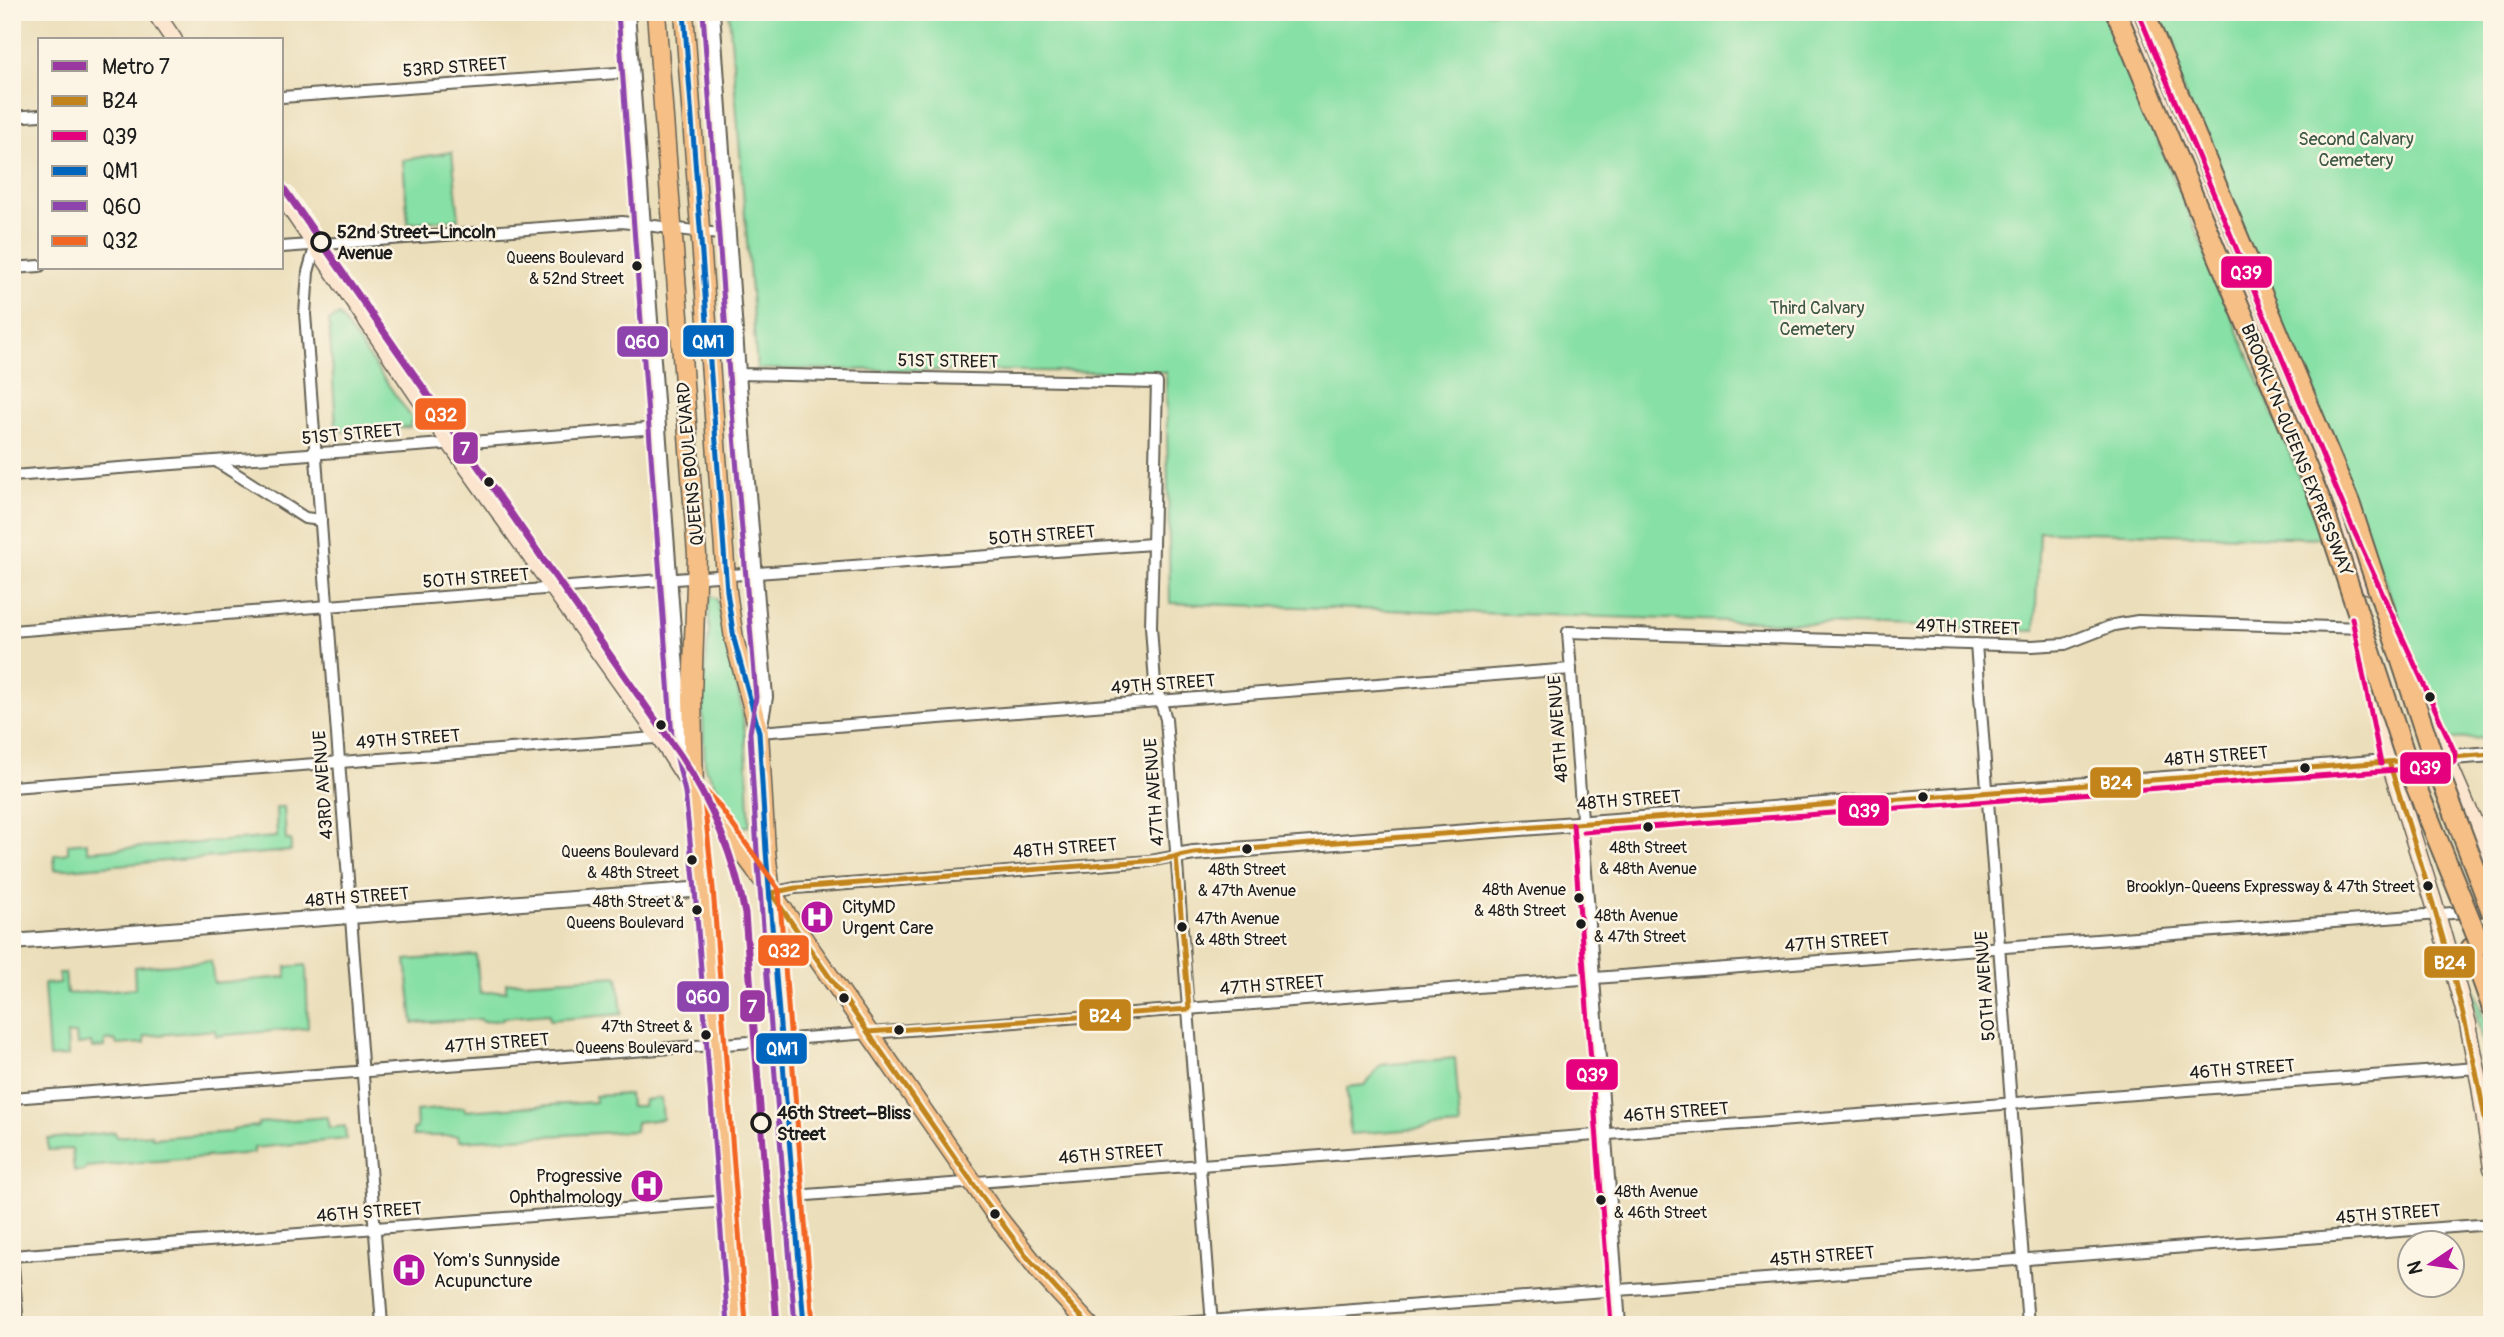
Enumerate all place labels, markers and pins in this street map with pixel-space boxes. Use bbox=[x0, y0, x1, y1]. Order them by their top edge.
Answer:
place label: 52nd Street–Lincoln Avenue bbox=[337, 221, 496, 265]
marker: 52nd Street–Lincoln Avenue bbox=[311, 232, 331, 252]
place label: Queens Boulevard & 52nd Street bbox=[506, 248, 625, 289]
marker: Queens Boulevard & 52nd Street bbox=[630, 259, 644, 273]
unlabelled marker bbox=[482, 475, 496, 489]
unlabelled marker bbox=[2423, 690, 2437, 704]
unlabelled marker bbox=[654, 718, 668, 732]
unlabelled marker bbox=[2298, 761, 2312, 775]
unlabelled marker bbox=[1916, 790, 1930, 804]
marker: 48th Street & 48th Avenue bbox=[1641, 820, 1655, 834]
place label: 48th Street & 48th Avenue bbox=[1599, 838, 1697, 879]
place label: Queens Boulevard & 48th Street bbox=[561, 842, 680, 883]
marker: 48th Street & 47th Avenue bbox=[1240, 842, 1254, 856]
marker: Queens Boulevard & 48th Street bbox=[685, 853, 699, 867]
place label: 48th Street & 47th Avenue bbox=[1198, 860, 1296, 901]
place label: Brooklyn-Queens Expressway & 47th Street bbox=[2126, 877, 2416, 897]
marker: Brooklyn-Queens Expressway & 47th Street bbox=[2421, 879, 2435, 893]
place label: 48th Avenue & 48th Street bbox=[1474, 880, 1567, 921]
marker: 48th Avenue & 48th Street bbox=[1572, 891, 1586, 905]
place label: 48th Street & Queens Boulevard bbox=[566, 892, 684, 933]
place label: CityMD Urgent Care bbox=[842, 896, 934, 940]
hospital icon: CityMD Urgent Care bbox=[798, 898, 836, 936]
marker: 48th Street & Queens Boulevard bbox=[690, 903, 704, 917]
place label: 48th Avenue & 47th Street bbox=[1594, 906, 1687, 947]
place label: 47th Avenue & 48th Street bbox=[1195, 909, 1287, 950]
marker: 48th Avenue & 47th Street bbox=[1574, 917, 1588, 931]
marker: 47th Avenue & 48th Street bbox=[1175, 920, 1189, 934]
unlabelled marker bbox=[837, 991, 851, 1005]
place label: 47th Street & Queens Boulevard bbox=[575, 1017, 693, 1058]
unlabelled marker bbox=[892, 1023, 906, 1037]
marker: 47th Street & Queens Boulevard bbox=[699, 1028, 713, 1042]
place label: 46th Street–Bliss Street bbox=[777, 1102, 912, 1146]
marker: 46th Street–Bliss Street bbox=[751, 1113, 771, 1133]
place label: Progressive Ophthalmology bbox=[509, 1165, 622, 1209]
hospital icon: Progressive Ophthalmology bbox=[628, 1167, 666, 1205]
place label: 48th Avenue & 46th Street bbox=[1614, 1182, 1707, 1223]
marker: 48th Avenue & 46th Street bbox=[1594, 1193, 1608, 1207]
unlabelled marker bbox=[988, 1207, 1002, 1221]
place label: Yom's Sunnyside Acupuncture bbox=[433, 1249, 560, 1293]
hospital icon: Yom's Sunnyside Acupuncture bbox=[390, 1251, 428, 1289]

